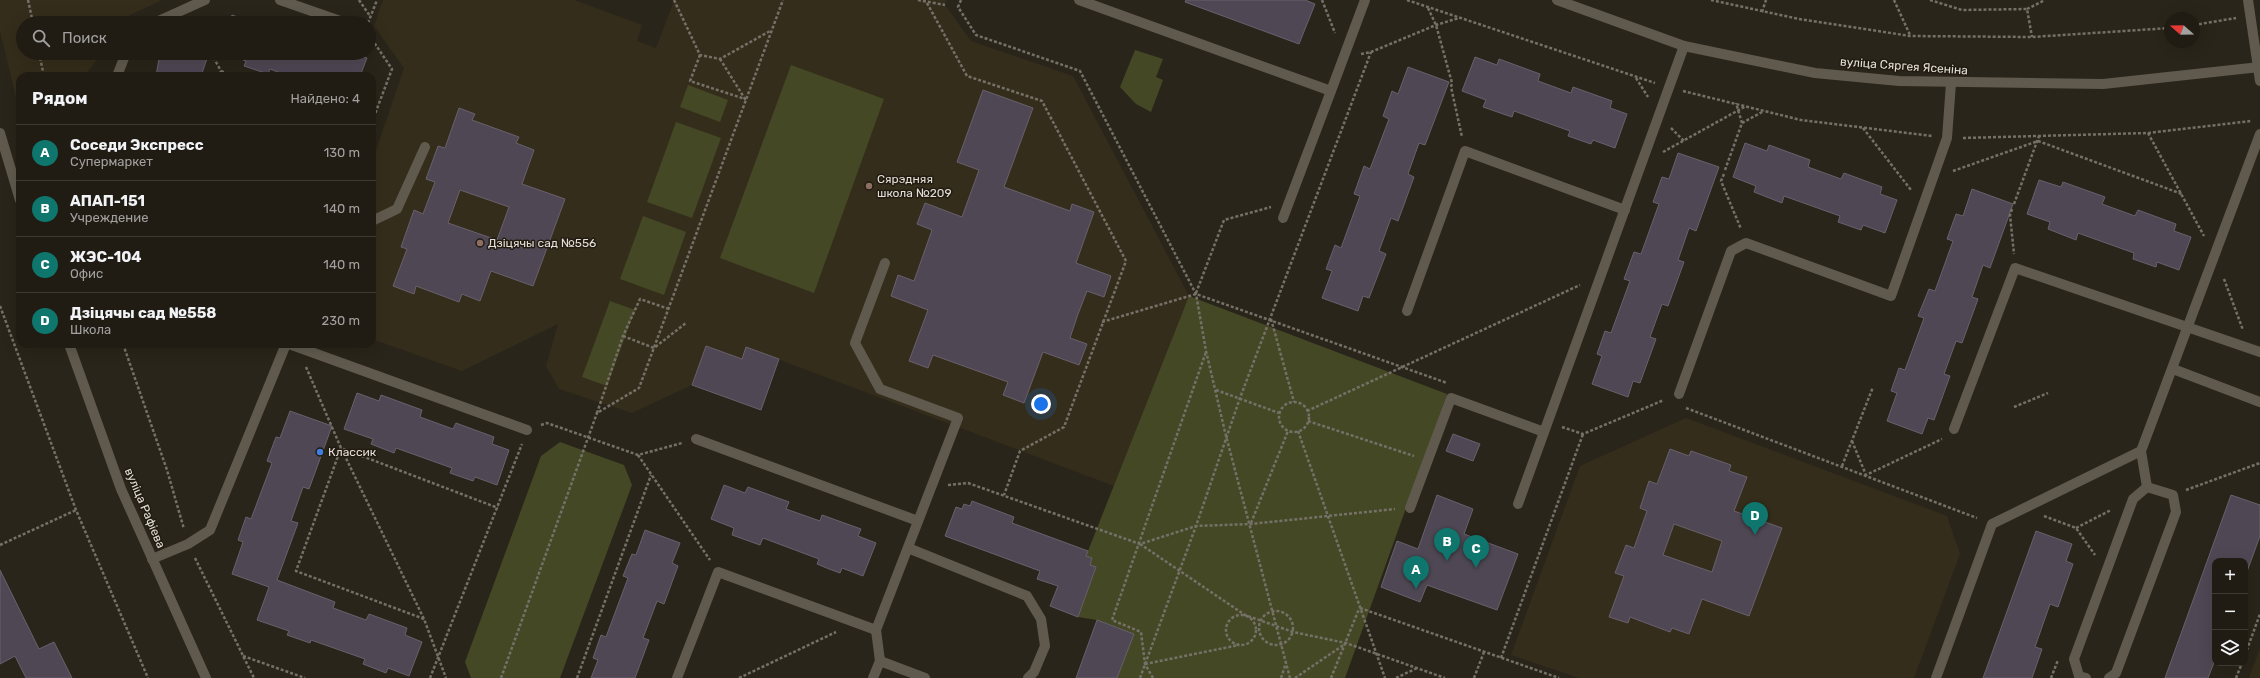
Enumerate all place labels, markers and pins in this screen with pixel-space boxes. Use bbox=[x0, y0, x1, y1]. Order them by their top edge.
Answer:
place label: Сярэдняя школа №209 bbox=[877, 172, 952, 200]
marker: Сярэдняя школа №209 bbox=[864, 181, 874, 191]
place label: Дзіцячы сад №556 bbox=[488, 236, 596, 250]
marker: Дзіцячы сад №556 bbox=[475, 238, 485, 248]
place label: Классик bbox=[328, 445, 377, 459]
marker: Классик bbox=[315, 447, 325, 457]
pin: D bbox=[1742, 502, 1768, 535]
pin: B bbox=[1434, 528, 1460, 561]
pin: C bbox=[1463, 535, 1489, 568]
pin: A bbox=[1403, 556, 1429, 589]

